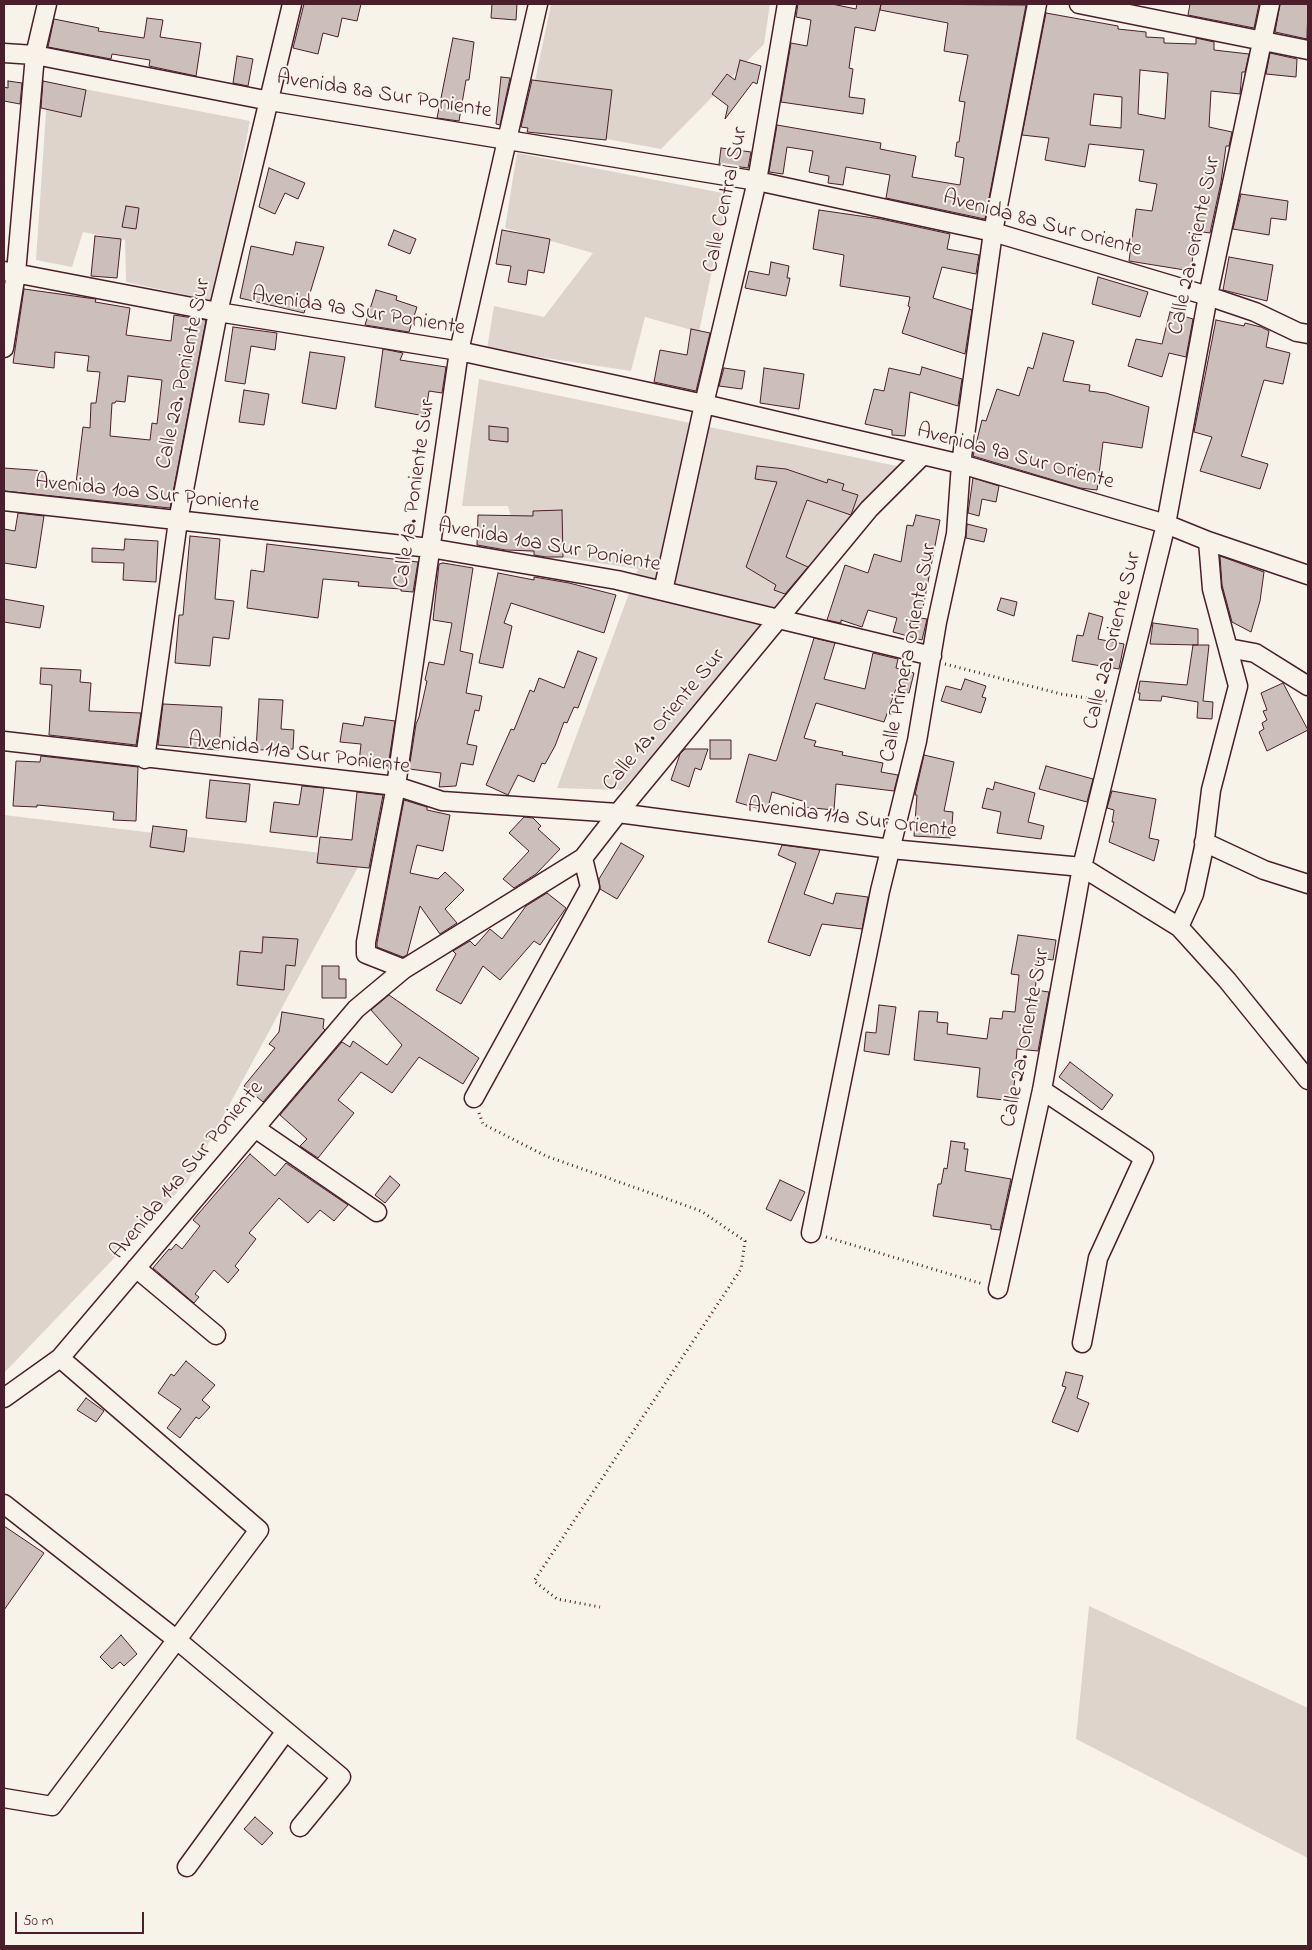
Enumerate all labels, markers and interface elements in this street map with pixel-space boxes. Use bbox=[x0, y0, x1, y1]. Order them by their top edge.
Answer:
street label: Avenida 8a Sur Poniente bbox=[275, 66, 493, 126]
street label: Calle Central Sur bbox=[699, 125, 755, 275]
street label: Calle 2a. Oriente Sur bbox=[1164, 154, 1228, 338]
street label: Avenida 8a Sur Oriente bbox=[940, 186, 1144, 264]
street label: Calle 2a. Poniente Sur bbox=[152, 276, 218, 472]
street label: Avenida 9a Sur Poniente bbox=[249, 283, 467, 343]
street label: Calle 1a. Poniente Sur bbox=[390, 398, 442, 590]
street label: Avenida 9a Sur Oriente bbox=[913, 419, 1117, 497]
street label: Avenida 10a Sur Poniente bbox=[33, 470, 261, 520]
street label: Avenida 10a Sur Poniente bbox=[436, 514, 662, 580]
street label: Calle Primera Oriente Sur bbox=[876, 541, 944, 765]
street label: Calle 2a. Oriente Sur bbox=[1079, 550, 1149, 732]
street label: Calle 1a. Oriente Sur bbox=[598, 644, 732, 798]
street label: Avenida 11a Sur Poniente bbox=[187, 728, 411, 782]
street label: Avenida 11a Sur Oriente bbox=[746, 794, 958, 846]
street label: Calle 2a. Oriente Sur bbox=[997, 946, 1057, 1130]
street label: Avenida 14a Sur Poniente bbox=[106, 1076, 270, 1266]
scale bar bbox=[18, 1902, 146, 1934]
text: 50 m bbox=[23, 1910, 53, 1932]

